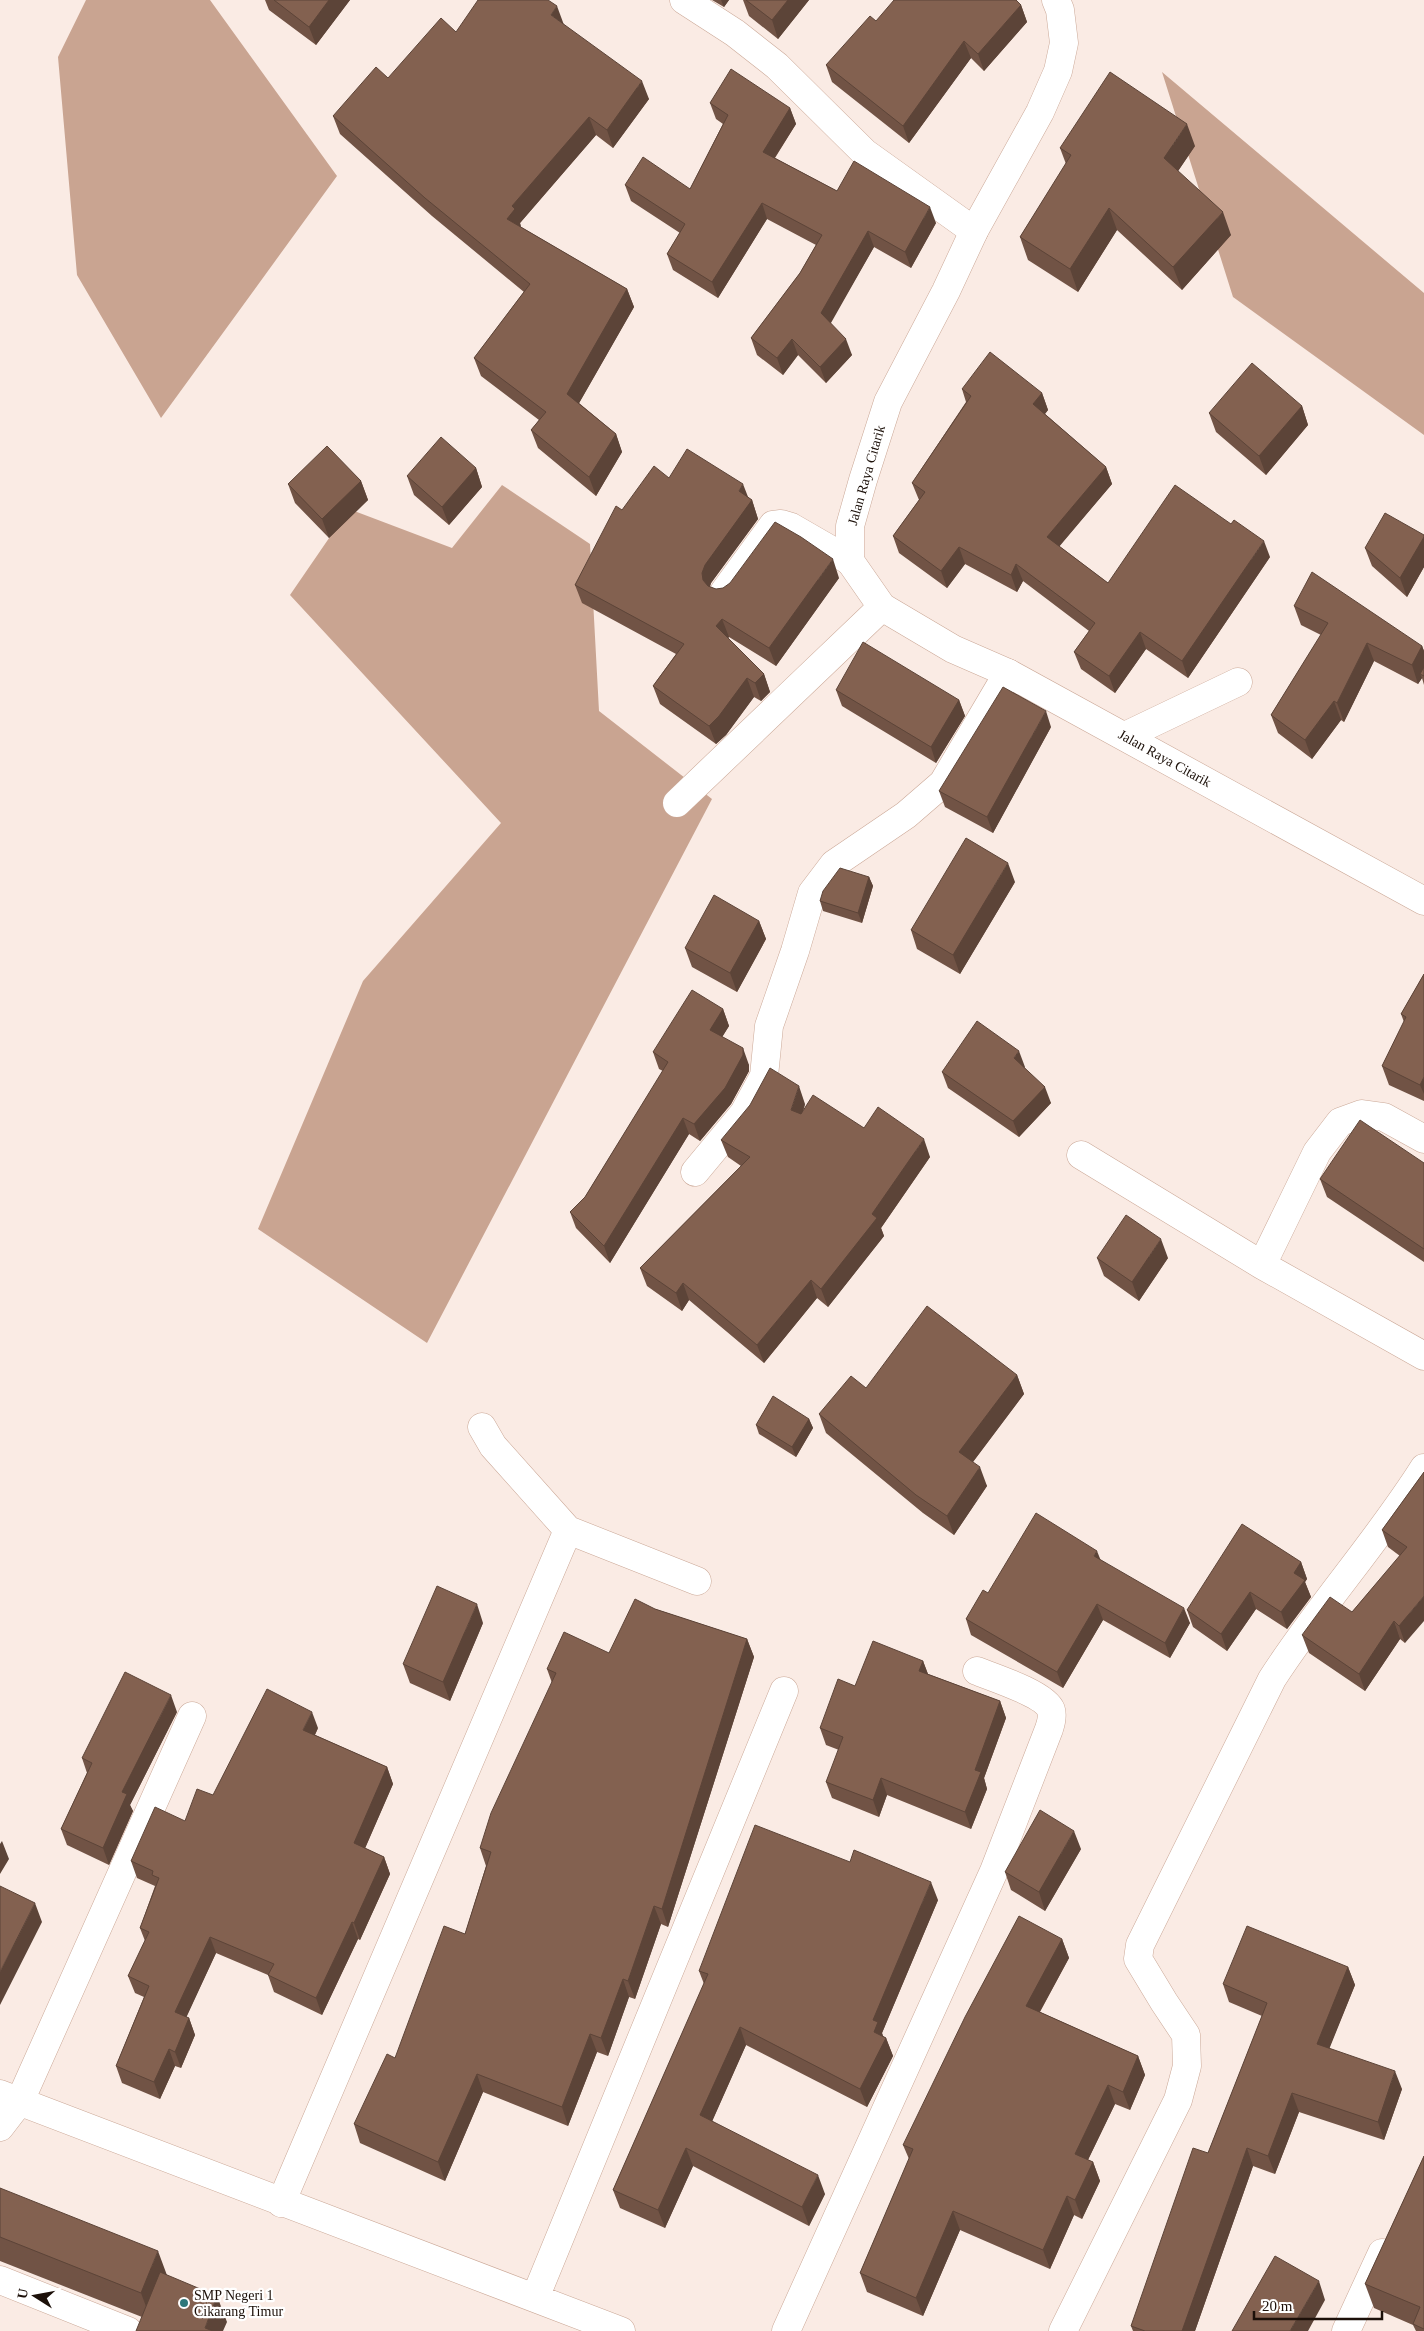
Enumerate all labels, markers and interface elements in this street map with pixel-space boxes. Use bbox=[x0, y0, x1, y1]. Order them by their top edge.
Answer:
street label: Jalan Raya Citarik bbox=[845, 423, 888, 527]
street label: Jalan Raya Citarik bbox=[1116, 727, 1214, 790]
north arrow bbox=[10, 2271, 60, 2321]
text: U bbox=[14, 2287, 31, 2300]
place label: SMP Negeri 1 Cikarang Timur bbox=[194, 2288, 283, 2319]
scale bar bbox=[1254, 2288, 1382, 2320]
marker: SMP Negeri 1 Cikarang Timur bbox=[178, 2297, 190, 2309]
text: 20 m bbox=[1262, 2298, 1293, 2314]

